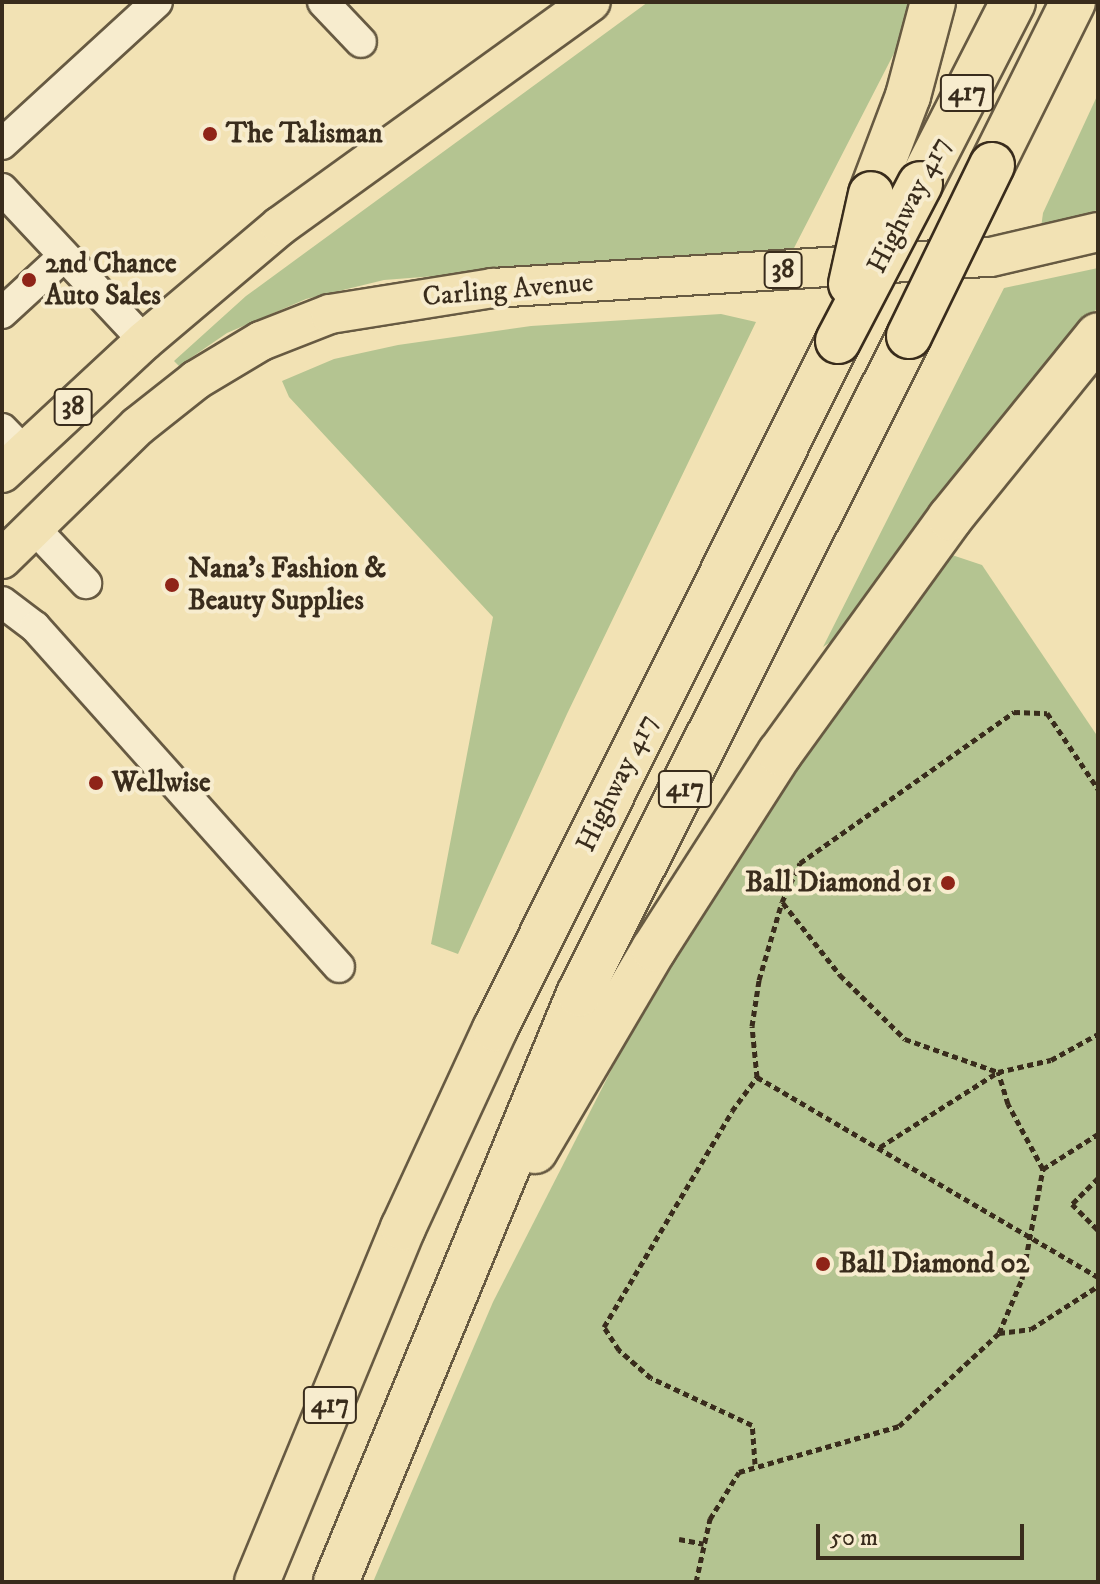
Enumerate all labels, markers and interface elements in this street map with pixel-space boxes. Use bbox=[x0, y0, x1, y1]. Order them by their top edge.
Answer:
road number: 417 bbox=[939, 71, 995, 115]
place label: The Talisman bbox=[226, 117, 383, 151]
marker: The Talisman bbox=[201, 125, 219, 143]
street label: Highway 417 bbox=[860, 131, 958, 279]
place label: 2nd Chance Auto Sales bbox=[45, 247, 177, 313]
road number: 38 bbox=[763, 248, 803, 292]
street label: Carling Avenue bbox=[421, 266, 595, 314]
marker: 2nd Chance Auto Sales bbox=[20, 271, 38, 289]
road number: 38 bbox=[53, 385, 93, 429]
place label: Nana's Fashion & Beauty Supplies bbox=[188, 552, 386, 618]
marker: Nana's Fashion & Beauty Supplies bbox=[163, 576, 181, 594]
street label: Highway 417 bbox=[569, 709, 665, 857]
place label: Wellwise bbox=[112, 766, 211, 800]
road number: 417 bbox=[657, 767, 713, 811]
marker: Wellwise bbox=[87, 774, 105, 792]
place label: Ball Diamond 01 bbox=[745, 866, 932, 900]
marker: Ball Diamond 01 bbox=[939, 874, 957, 892]
place label: Ball Diamond 02 bbox=[839, 1247, 1029, 1281]
marker: Ball Diamond 02 bbox=[814, 1255, 832, 1273]
road number: 417 bbox=[302, 1383, 358, 1427]
scale bar bbox=[820, 1508, 1028, 1558]
text: 50 m bbox=[830, 1523, 878, 1553]

